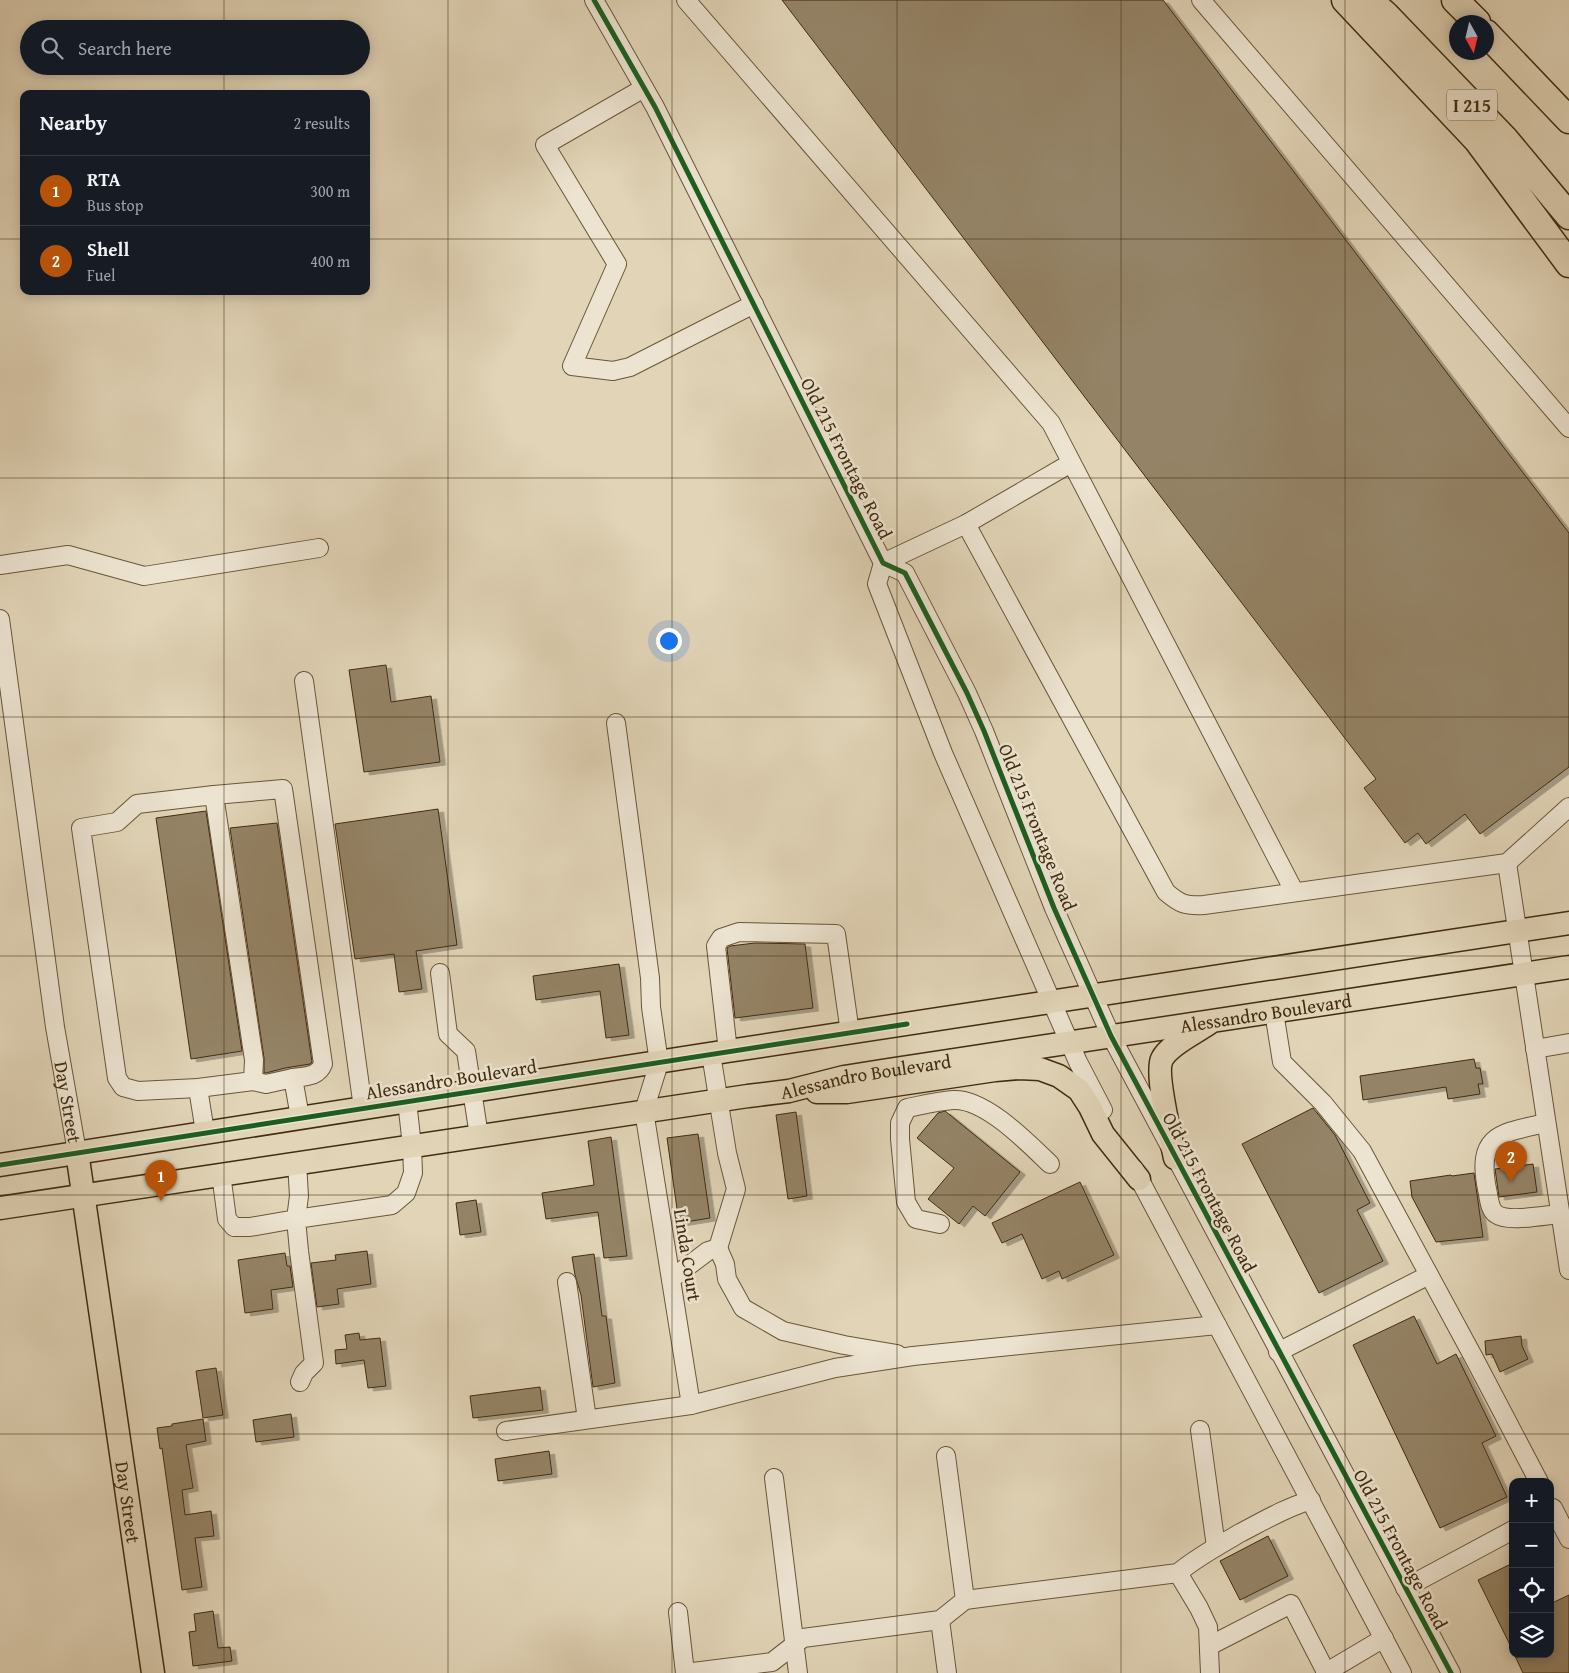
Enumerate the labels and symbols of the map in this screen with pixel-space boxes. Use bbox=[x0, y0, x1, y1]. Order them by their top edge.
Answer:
north arrow bbox=[1449, 15, 1494, 60]
road number: I 215 bbox=[1447, 90, 1497, 120]
street label: Old 215 Frontage Road bbox=[794, 372, 900, 544]
your location bbox=[656, 628, 682, 654]
street label: Old 215 Frontage Road bbox=[992, 739, 1085, 916]
street label: Alessandro Boulevard bbox=[1178, 986, 1354, 1040]
street label: Alessandro Boulevard bbox=[779, 1047, 954, 1106]
street label: Alessandro Boulevard bbox=[363, 1052, 539, 1106]
street label: Day Street bbox=[47, 1059, 89, 1145]
street label: Old 215 Frontage Road bbox=[1156, 1107, 1265, 1278]
pin: 2 bbox=[1495, 1141, 1527, 1182]
pin: 1 bbox=[145, 1160, 177, 1201]
street label: Linda Court bbox=[667, 1207, 709, 1304]
street label: Day Street bbox=[108, 1460, 148, 1545]
street label: Old 215 Frontage Road bbox=[1347, 1464, 1456, 1635]

